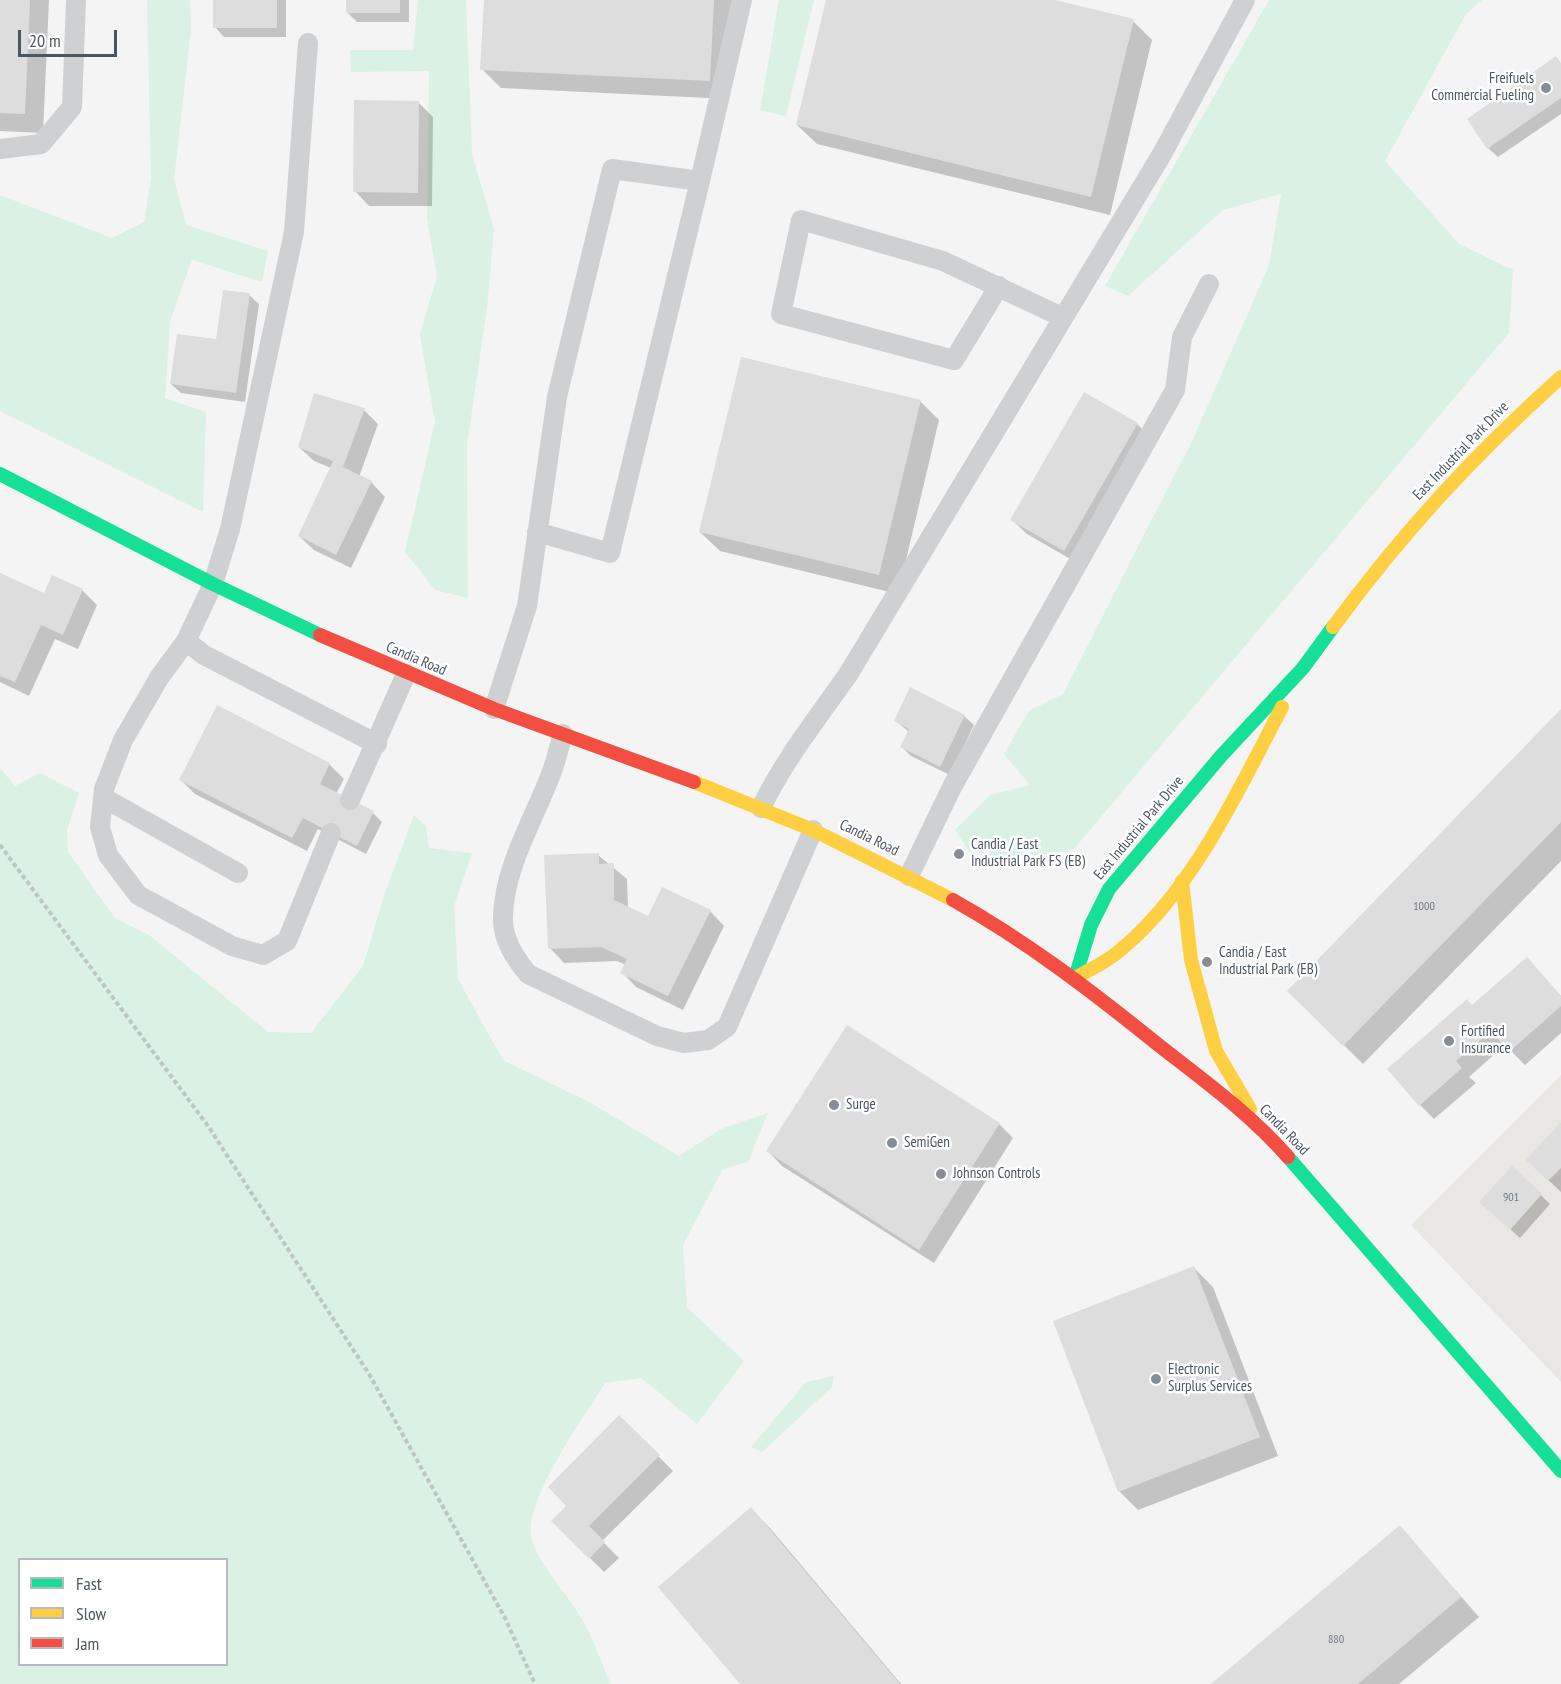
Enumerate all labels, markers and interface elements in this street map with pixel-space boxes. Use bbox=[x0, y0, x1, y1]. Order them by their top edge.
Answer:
scale bar bbox=[21, 18, 120, 56]
text: 20 m bbox=[29, 29, 61, 52]
place label: Freifuels Commercial Fueling bbox=[1431, 70, 1534, 105]
marker: Freifuels Commercial Fueling bbox=[1539, 81, 1553, 95]
street label: East Industrial Park Drive bbox=[1409, 398, 1513, 504]
street label: Candia Road bbox=[383, 638, 449, 680]
street label: East Industrial Park Drive bbox=[1090, 772, 1188, 884]
street label: Candia Road bbox=[836, 816, 902, 860]
place label: Candia / East Industrial Park FS (EB) bbox=[971, 836, 1085, 871]
marker: Candia / East Industrial Park FS (EB) bbox=[952, 847, 966, 861]
house number: 1000 bbox=[1413, 900, 1435, 914]
place label: Candia / East Industrial Park (EB) bbox=[1219, 944, 1317, 979]
marker: Candia / East Industrial Park (EB) bbox=[1200, 955, 1214, 969]
place label: Fortified Insurance bbox=[1461, 1023, 1511, 1058]
marker: Fortified Insurance bbox=[1442, 1034, 1456, 1048]
place label: Surge bbox=[846, 1096, 876, 1114]
marker: Surge bbox=[827, 1098, 841, 1112]
street label: Candia Road bbox=[1255, 1101, 1313, 1159]
place label: SemiGen bbox=[904, 1134, 950, 1152]
marker: SemiGen bbox=[885, 1136, 899, 1150]
place label: Johnson Controls bbox=[953, 1165, 1040, 1183]
marker: Johnson Controls bbox=[934, 1167, 948, 1181]
house number: 901 bbox=[1503, 1191, 1519, 1205]
place label: Electronic Surplus Services bbox=[1168, 1361, 1252, 1396]
marker: Electronic Surplus Services bbox=[1149, 1372, 1163, 1386]
legend bbox=[18, 1558, 228, 1666]
text: Fast bbox=[76, 1572, 102, 1595]
text: Slow bbox=[76, 1602, 106, 1625]
text: Jam bbox=[76, 1632, 99, 1655]
house number: 880 bbox=[1328, 1633, 1344, 1647]

